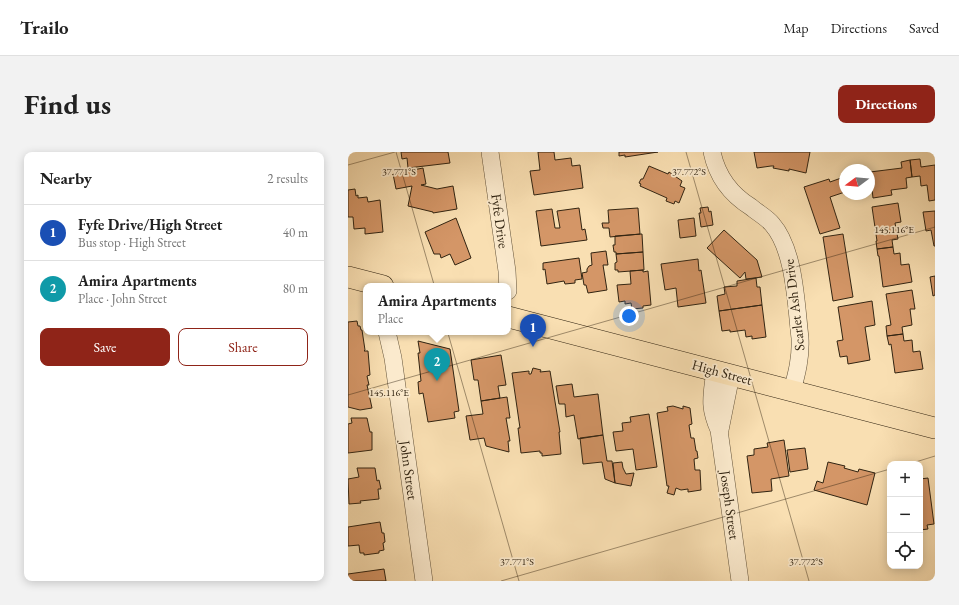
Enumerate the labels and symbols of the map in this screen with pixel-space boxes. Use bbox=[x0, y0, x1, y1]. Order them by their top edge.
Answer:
north arrow bbox=[839, 164, 875, 200]
text: 37.771°S bbox=[382, 165, 416, 178]
text: 37.772°S bbox=[672, 165, 706, 178]
street label: Fyfe Drive bbox=[487, 192, 513, 250]
text: 145.116°E bbox=[874, 223, 914, 236]
street label: Scarlet Ash Drive bbox=[779, 258, 809, 352]
your location bbox=[619, 306, 639, 326]
pin: 1 bbox=[520, 314, 546, 347]
pin: 2 bbox=[424, 348, 450, 381]
street label: High Street bbox=[690, 355, 755, 389]
text: 145.116°E bbox=[369, 386, 409, 399]
street label: John Street bbox=[396, 438, 422, 501]
street label: Joseph Street bbox=[716, 468, 744, 541]
text: 37.771°S bbox=[500, 555, 534, 568]
text: 37.772°S bbox=[789, 555, 823, 568]

